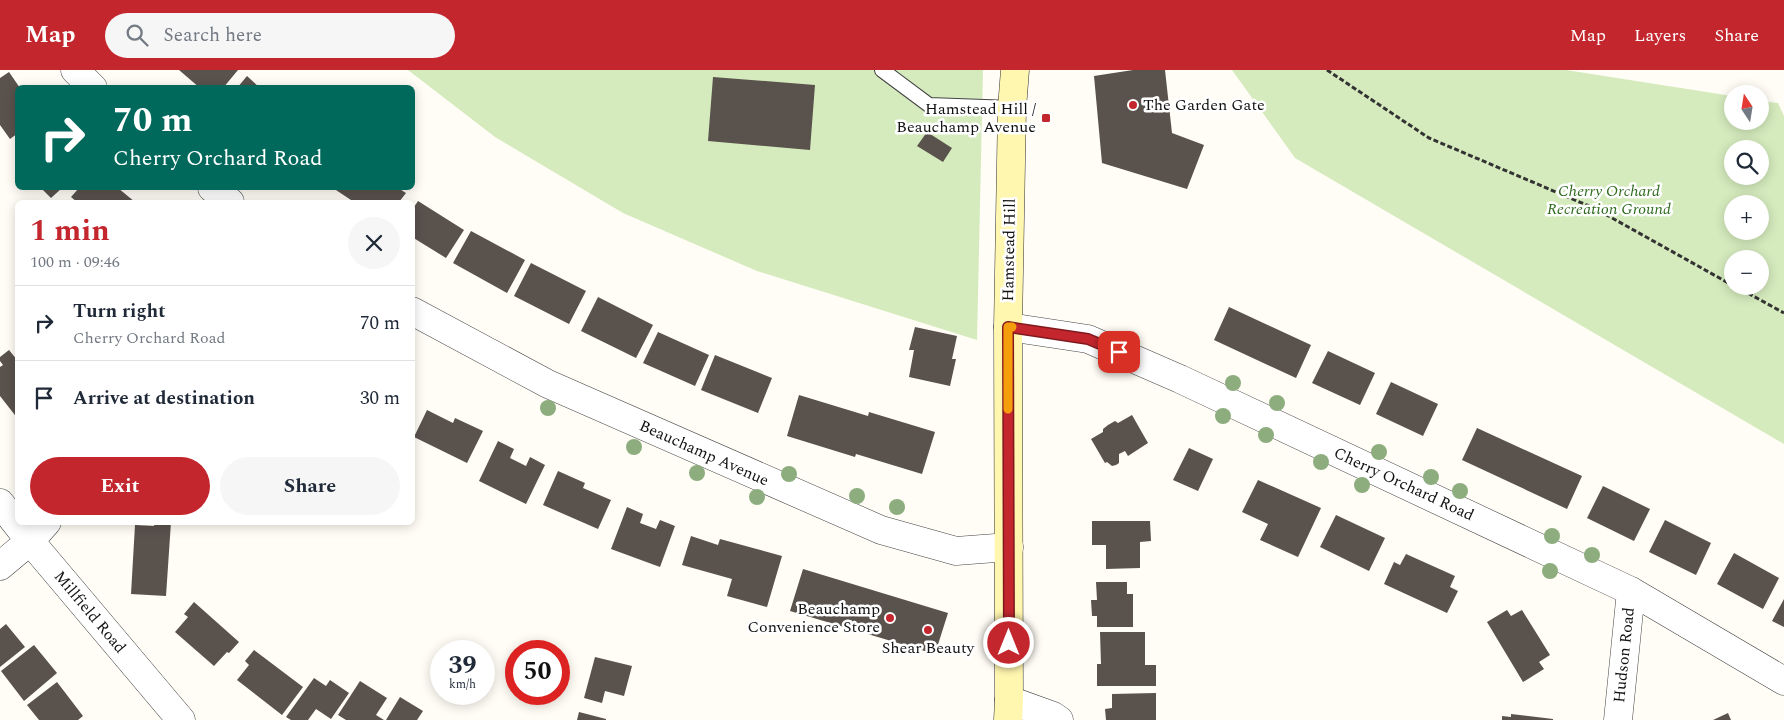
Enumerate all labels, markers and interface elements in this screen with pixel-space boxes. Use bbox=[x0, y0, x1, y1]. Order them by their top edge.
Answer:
search box bbox=[105, 13, 455, 58]
text: Map bbox=[25, 17, 75, 53]
icon: search bbox=[123, 21, 151, 49]
text: Search here bbox=[163, 21, 262, 50]
text: Map bbox=[1570, 22, 1606, 49]
text: Layers bbox=[1634, 22, 1686, 49]
text: Share bbox=[1714, 22, 1759, 49]
north arrow bbox=[1724, 85, 1769, 130]
map controls bbox=[1724, 85, 1769, 295]
place label: The Garden Gate bbox=[1143, 93, 1265, 117]
text: 70 m bbox=[113, 94, 193, 147]
place label: Hamstead Hill / Beauchamp Avenue bbox=[896, 97, 1036, 139]
marker: The Garden Gate bbox=[1127, 99, 1139, 111]
icon: right bbox=[30, 105, 95, 170]
marker: Hamstead Hill / Beauchamp Avenue bbox=[1040, 112, 1052, 124]
button: search bbox=[1724, 140, 1769, 185]
text: Cherry Orchard Road bbox=[113, 142, 323, 175]
park label: Cherry Orchard Recreation Ground bbox=[1547, 179, 1671, 221]
button: + bbox=[1724, 195, 1769, 240]
street label: Hamstead Hill bbox=[996, 198, 1022, 302]
text: 1 min bbox=[30, 208, 110, 254]
button: close bbox=[348, 217, 400, 269]
text: 100 m · 09:46 bbox=[30, 250, 120, 274]
button: − bbox=[1724, 250, 1769, 295]
text: Turn right bbox=[73, 297, 166, 326]
icon: right bbox=[30, 309, 58, 337]
text: 70 m bbox=[360, 309, 400, 338]
text: Cherry Orchard Road bbox=[73, 326, 225, 350]
pin bbox=[1098, 331, 1140, 373]
icon: arrive bbox=[1105, 338, 1133, 366]
icon: arrive bbox=[30, 384, 58, 412]
text: Arrive at destination bbox=[73, 384, 255, 413]
text: 30 m bbox=[360, 384, 400, 413]
street label: Beauchamp Avenue bbox=[635, 414, 773, 492]
street label: Cherry Orchard Road bbox=[1330, 441, 1478, 527]
button: Exit bbox=[30, 457, 210, 515]
button: Share bbox=[220, 457, 400, 515]
street label: Millfield Road bbox=[48, 565, 132, 659]
place label: Beauchamp Convenience Store bbox=[747, 597, 880, 639]
street label: Hudson Road bbox=[1607, 606, 1641, 704]
marker: Beauchamp Convenience Store bbox=[884, 612, 896, 624]
position arrow bbox=[982, 616, 1034, 668]
marker: Shear Beauty bbox=[922, 624, 934, 636]
place label: Shear Beauty bbox=[882, 636, 976, 660]
speed limit sign: 50 bbox=[505, 640, 570, 705]
text: 39 bbox=[448, 647, 477, 685]
text: km/h bbox=[449, 675, 476, 694]

